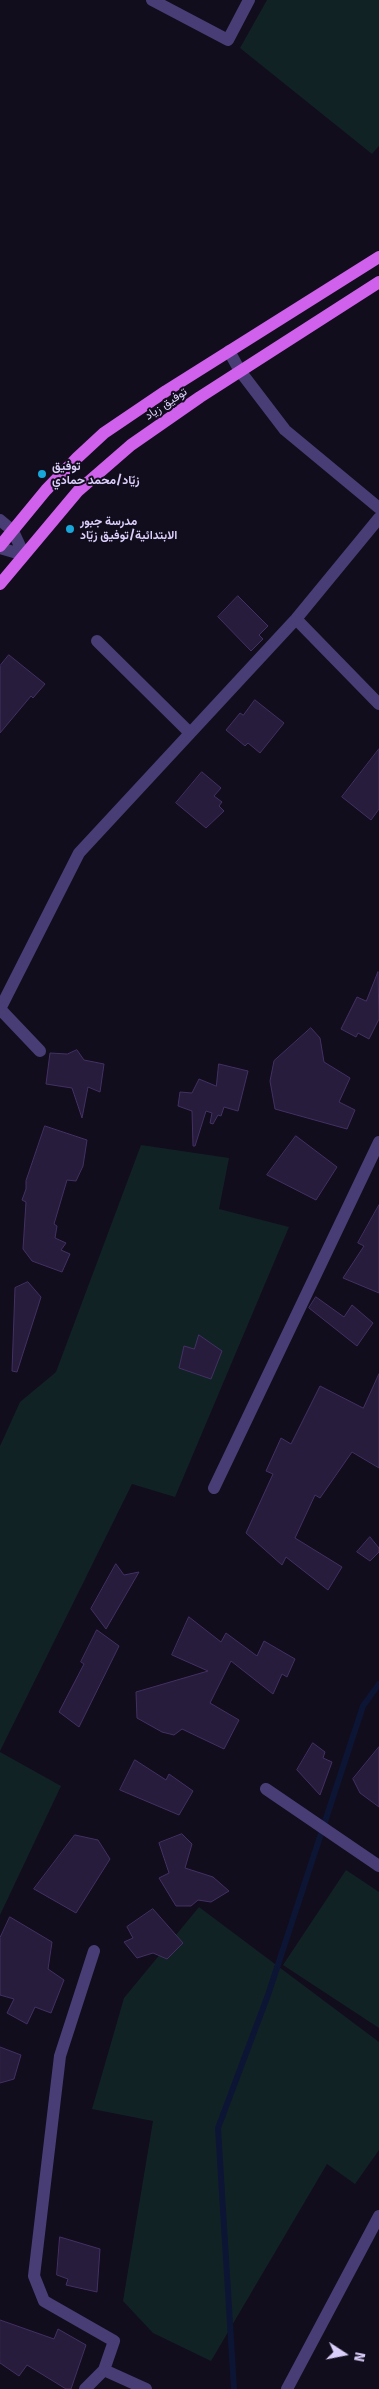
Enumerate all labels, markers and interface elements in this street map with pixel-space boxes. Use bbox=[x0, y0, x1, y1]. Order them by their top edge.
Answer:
street label: توفيق زياد bbox=[142, 385, 190, 423]
place label: توفيق زيّاد/محمد حمادي bbox=[52, 460, 140, 488]
marker: توفيق زيّاد/محمد حمادي bbox=[36, 468, 48, 480]
place label: مدرسة جبور الابتدائية/توفيق زيّاد bbox=[80, 515, 177, 543]
marker: مدرسة جبور الابتدائية/توفيق زيّاد bbox=[64, 523, 76, 535]
north arrow bbox=[319, 2329, 369, 2379]
text: N bbox=[350, 2351, 368, 2363]

